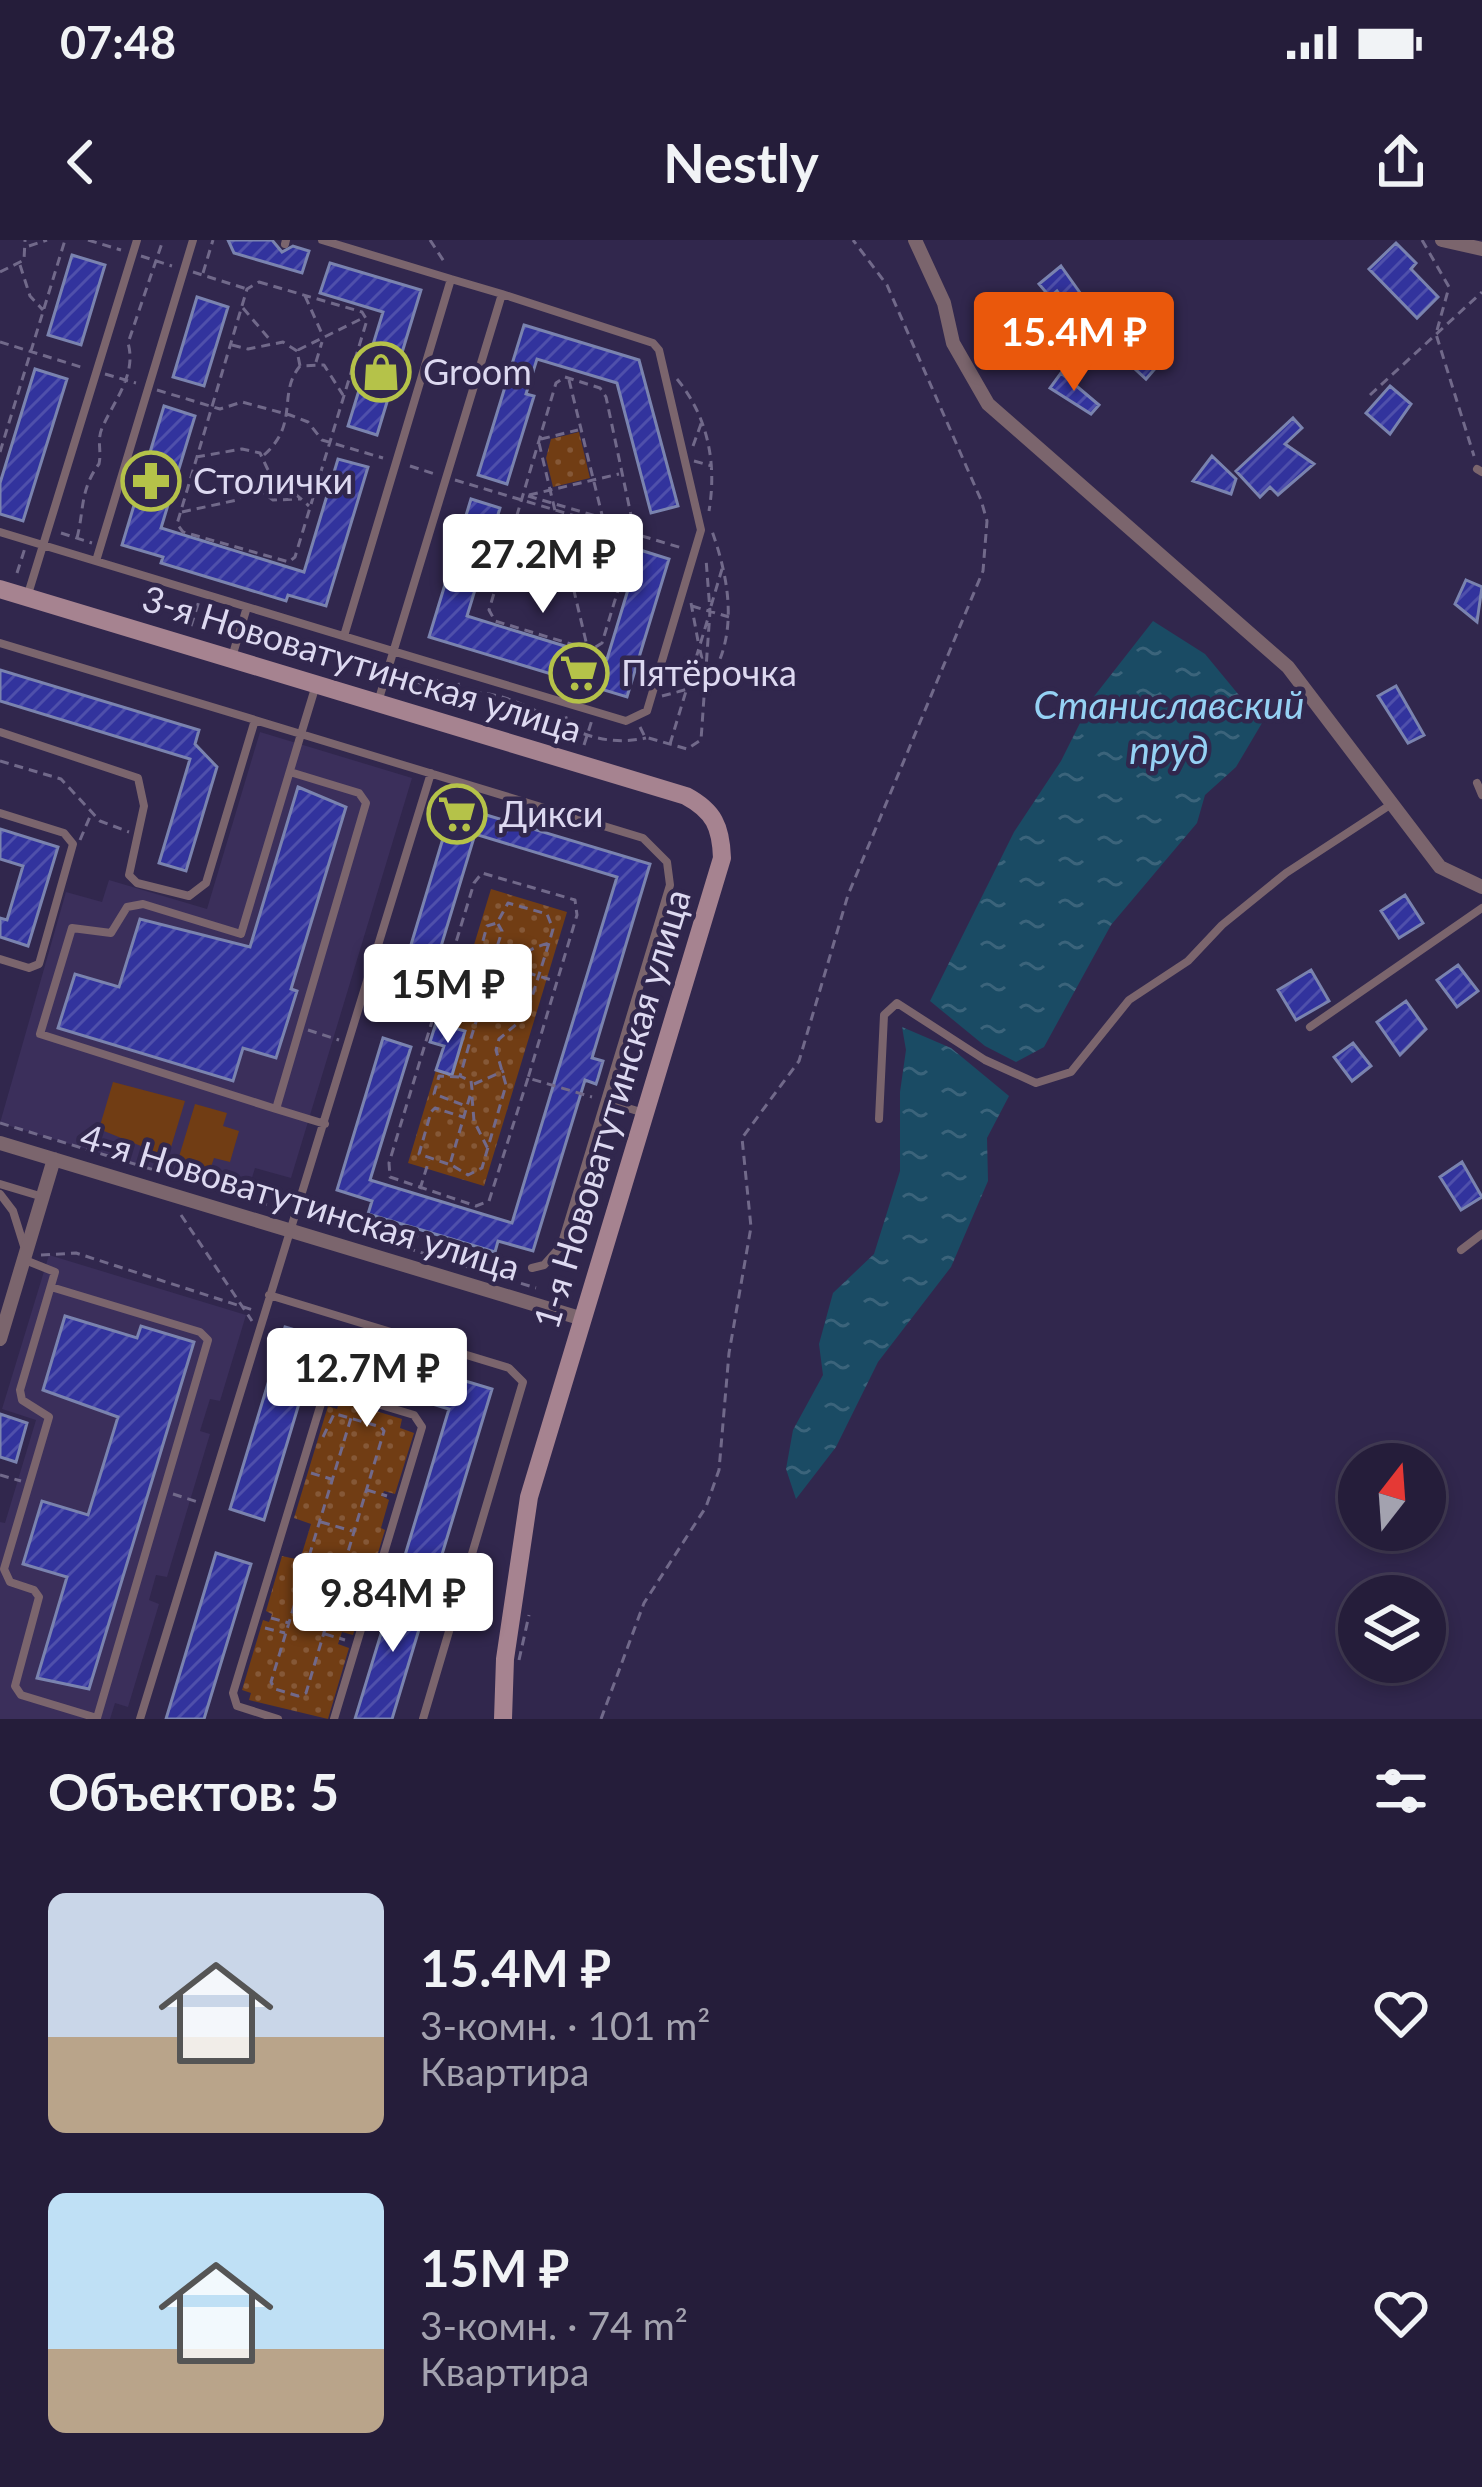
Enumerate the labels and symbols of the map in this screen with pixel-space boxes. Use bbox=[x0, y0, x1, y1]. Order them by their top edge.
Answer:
pin: 15.4M ₽ bbox=[963, 292, 1185, 394]
shop icon: Groom bbox=[350, 341, 412, 403]
place label: Groom bbox=[423, 349, 532, 393]
pharmacy icon: Столички bbox=[120, 450, 182, 512]
place label: Столички bbox=[193, 458, 353, 502]
pin: 27.2M ₽ bbox=[432, 514, 654, 616]
street label: 3-я Нововатутинская улица bbox=[137, 575, 587, 751]
supermarket icon: Пятёрочка bbox=[548, 642, 610, 704]
place label: Пятёрочка bbox=[621, 650, 797, 694]
water label: Станиславский пруд bbox=[1034, 681, 1304, 772]
supermarket icon: Дикси bbox=[426, 783, 488, 845]
place label: Дикси bbox=[499, 791, 604, 835]
street label: 1-я Нововатутинская улица bbox=[523, 884, 699, 1334]
pin: 15M ₽ bbox=[364, 944, 532, 1046]
street label: 4-я Нововатутинская улица bbox=[75, 1113, 525, 1289]
pin: 12.7M ₽ bbox=[256, 1328, 478, 1430]
north arrow bbox=[1338, 1443, 1446, 1551]
pin: 9.84M ₽ bbox=[282, 1553, 504, 1655]

